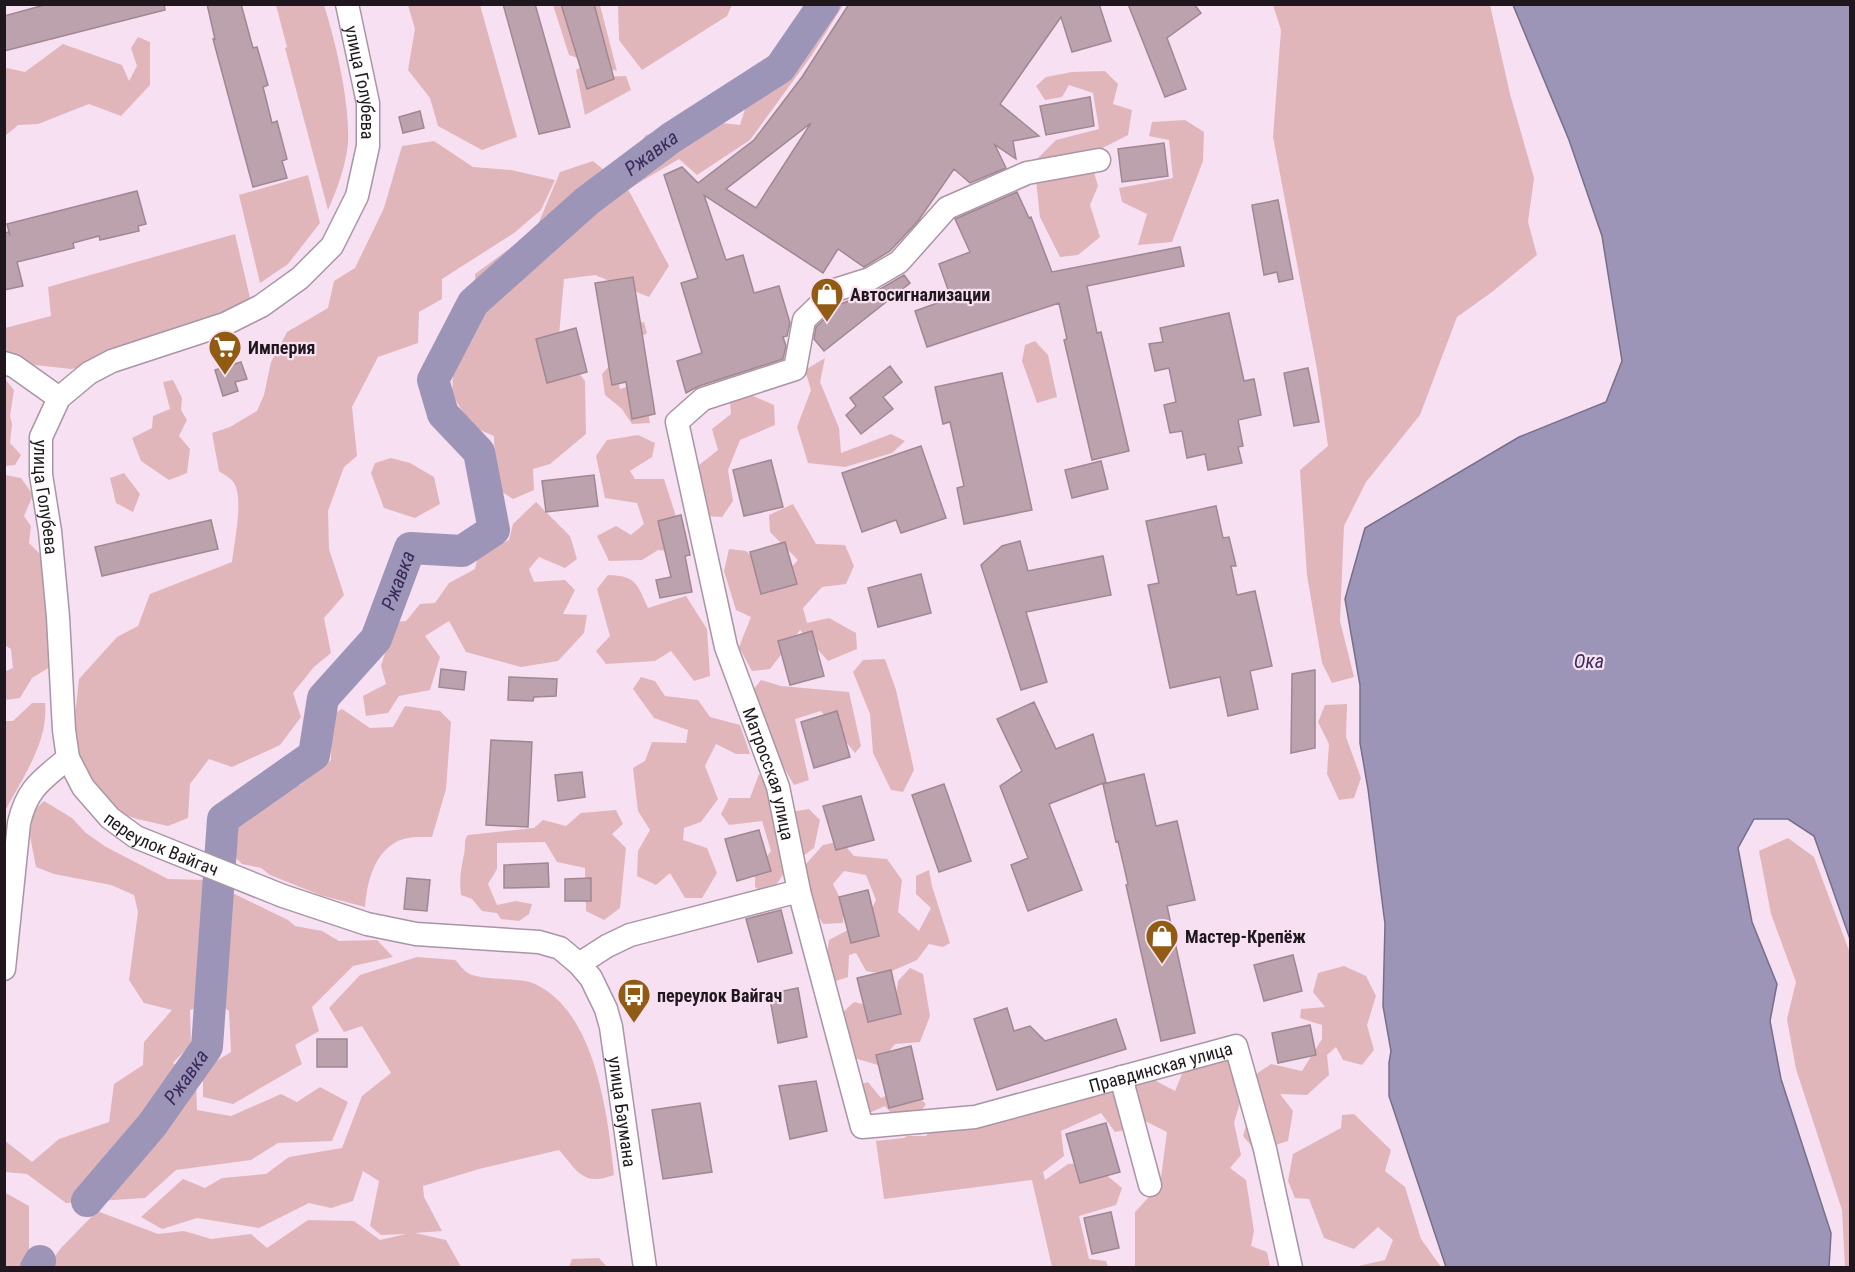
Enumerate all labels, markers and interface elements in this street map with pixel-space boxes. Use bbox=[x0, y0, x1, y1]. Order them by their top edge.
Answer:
street label: улица Голубева bbox=[341, 24, 379, 139]
water label: Ржавка bbox=[619, 125, 682, 181]
shop icon: Автосигнализации bbox=[809, 276, 845, 323]
place label: Автосигнализации bbox=[850, 284, 990, 305]
supermarket icon: Империя bbox=[207, 329, 243, 376]
place label: Империя bbox=[248, 337, 315, 358]
street label: улица Голубева bbox=[31, 440, 63, 555]
water label: Ржавка bbox=[376, 547, 420, 613]
water label: Ока bbox=[1574, 649, 1604, 673]
street label: Матросская улица bbox=[739, 704, 799, 842]
street label: переулок Вайгач bbox=[100, 807, 222, 880]
shop icon: Мастер-Крепёж bbox=[1144, 918, 1180, 965]
place label: Мастер-Крепёж bbox=[1185, 926, 1306, 947]
bus stop icon: переулок Вайгач bbox=[616, 977, 652, 1024]
place label: переулок Вайгач bbox=[657, 985, 782, 1006]
street label: Правдинская улица bbox=[1086, 1037, 1234, 1096]
water label: Ржавка bbox=[159, 1045, 213, 1109]
street label: улица Баумана bbox=[605, 1055, 641, 1168]

